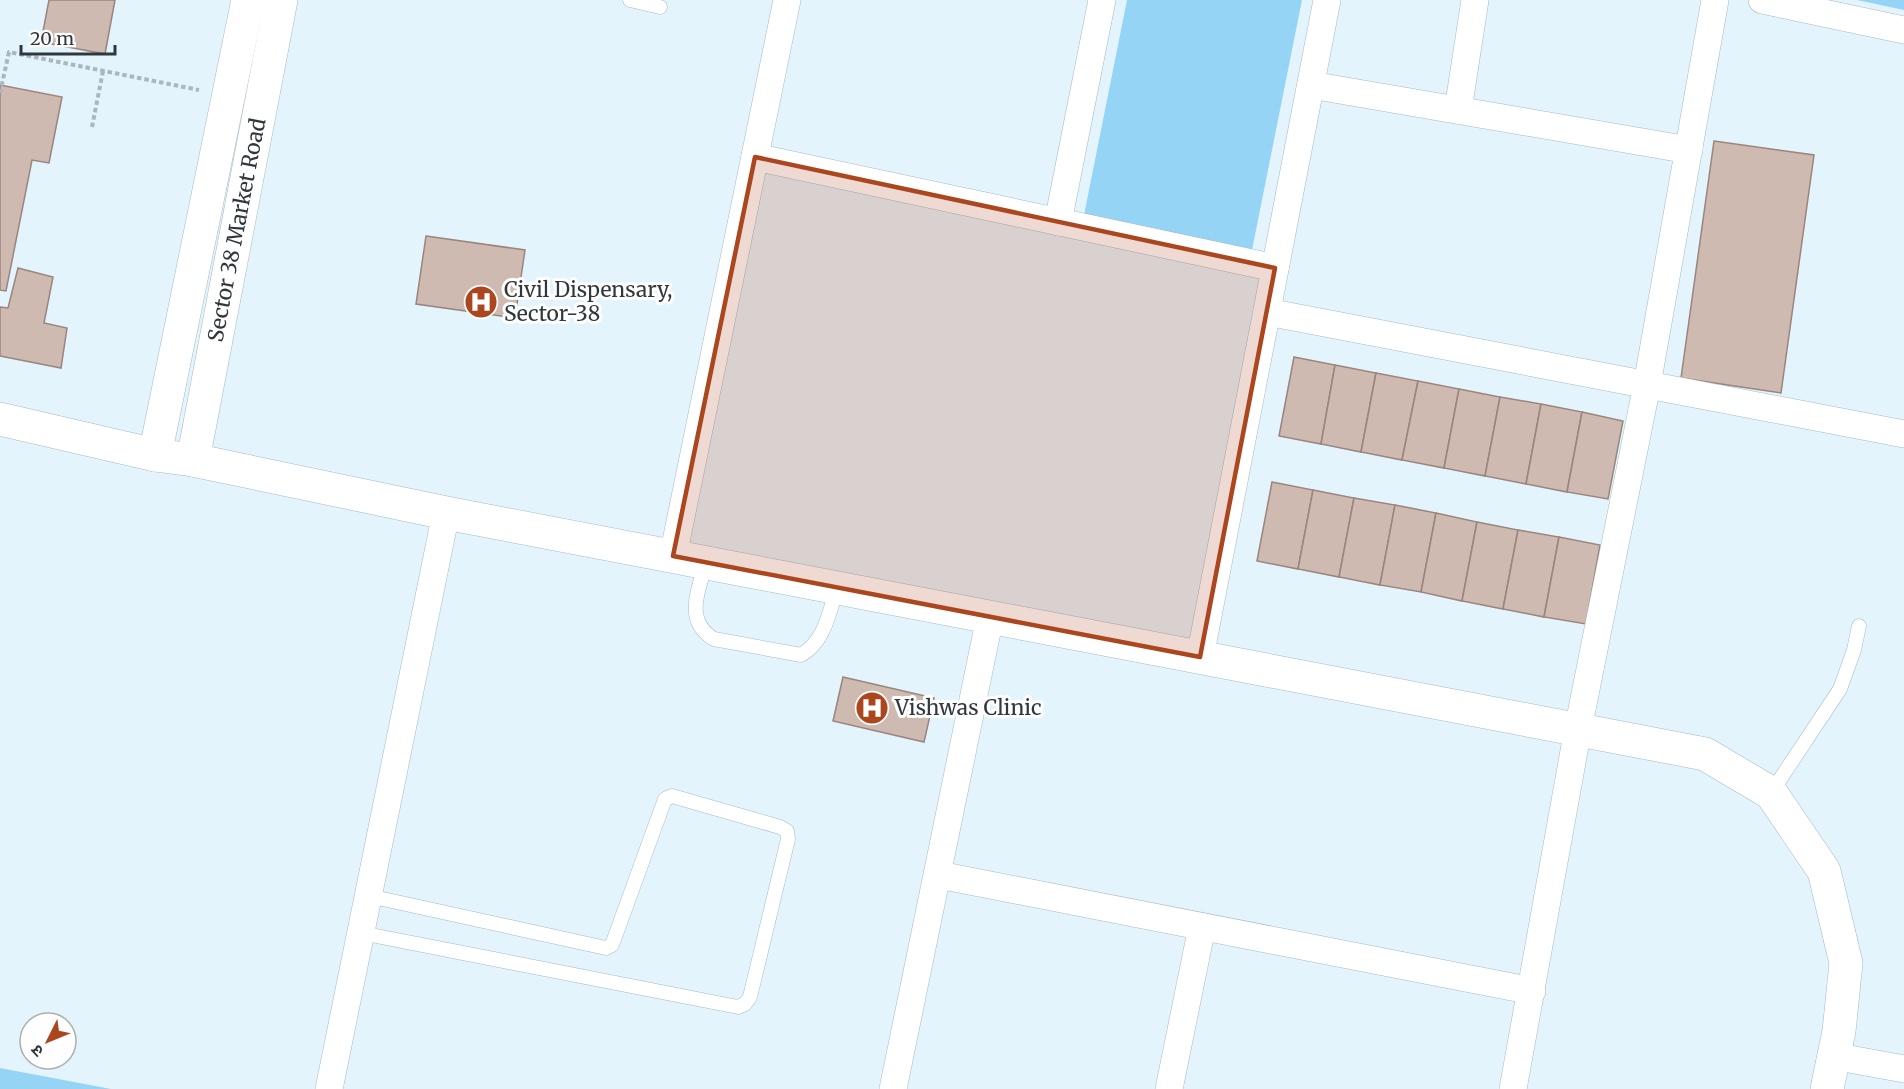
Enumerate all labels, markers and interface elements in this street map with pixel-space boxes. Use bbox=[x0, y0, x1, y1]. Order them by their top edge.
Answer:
scale bar bbox=[21, 18, 116, 56]
text: 20 m bbox=[30, 27, 74, 50]
street label: Sector 38 Market Road bbox=[202, 115, 272, 344]
place label: Civil Dispensary, Sector-38 bbox=[504, 276, 672, 327]
hospital icon: Civil Dispensary, Sector-38 bbox=[463, 284, 499, 320]
hospital icon: Vishwas Clinic bbox=[854, 690, 890, 726]
place label: Vishwas Clinic bbox=[894, 694, 1042, 721]
north arrow bbox=[18, 1011, 78, 1071]
text: उ bbox=[26, 1041, 48, 1061]

